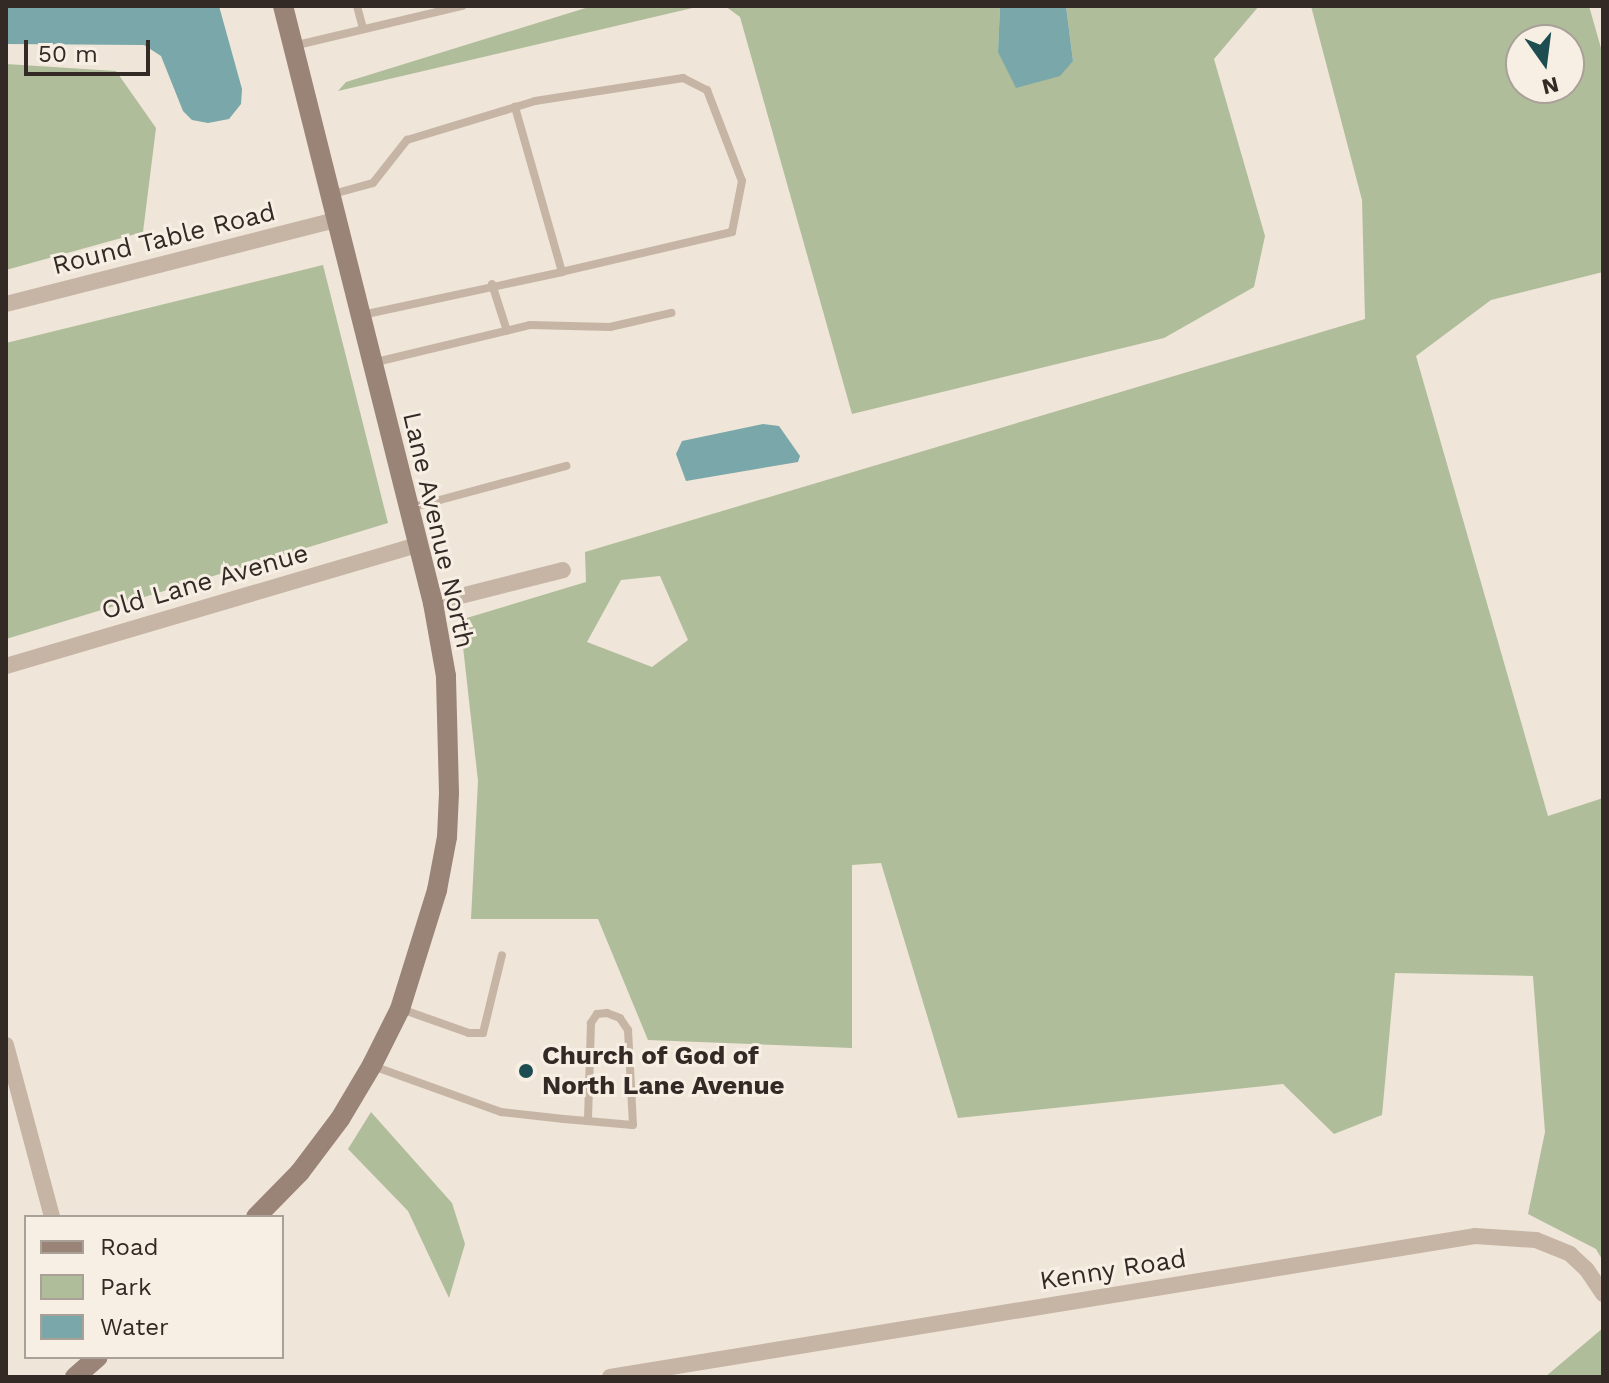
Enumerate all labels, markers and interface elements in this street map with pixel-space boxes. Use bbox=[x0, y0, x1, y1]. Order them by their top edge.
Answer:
scale bar bbox=[28, 24, 154, 74]
north arrow bbox=[1505, 24, 1585, 104]
text: 50 m bbox=[38, 40, 98, 68]
text: N bbox=[1540, 72, 1561, 100]
street label: Round Table Road bbox=[49, 196, 279, 282]
street label: Lane Avenue North bbox=[396, 408, 480, 652]
street label: Old Lane Avenue bbox=[97, 537, 313, 627]
place label: Church of God of North Lane Avenue bbox=[542, 1040, 785, 1102]
marker: Church of God of North Lane Avenue bbox=[517, 1062, 535, 1080]
legend bbox=[24, 1215, 284, 1359]
text: Road bbox=[100, 1233, 159, 1261]
street label: Kenny Road bbox=[1037, 1243, 1189, 1297]
text: Park bbox=[100, 1273, 152, 1301]
text: Water bbox=[100, 1313, 169, 1341]

